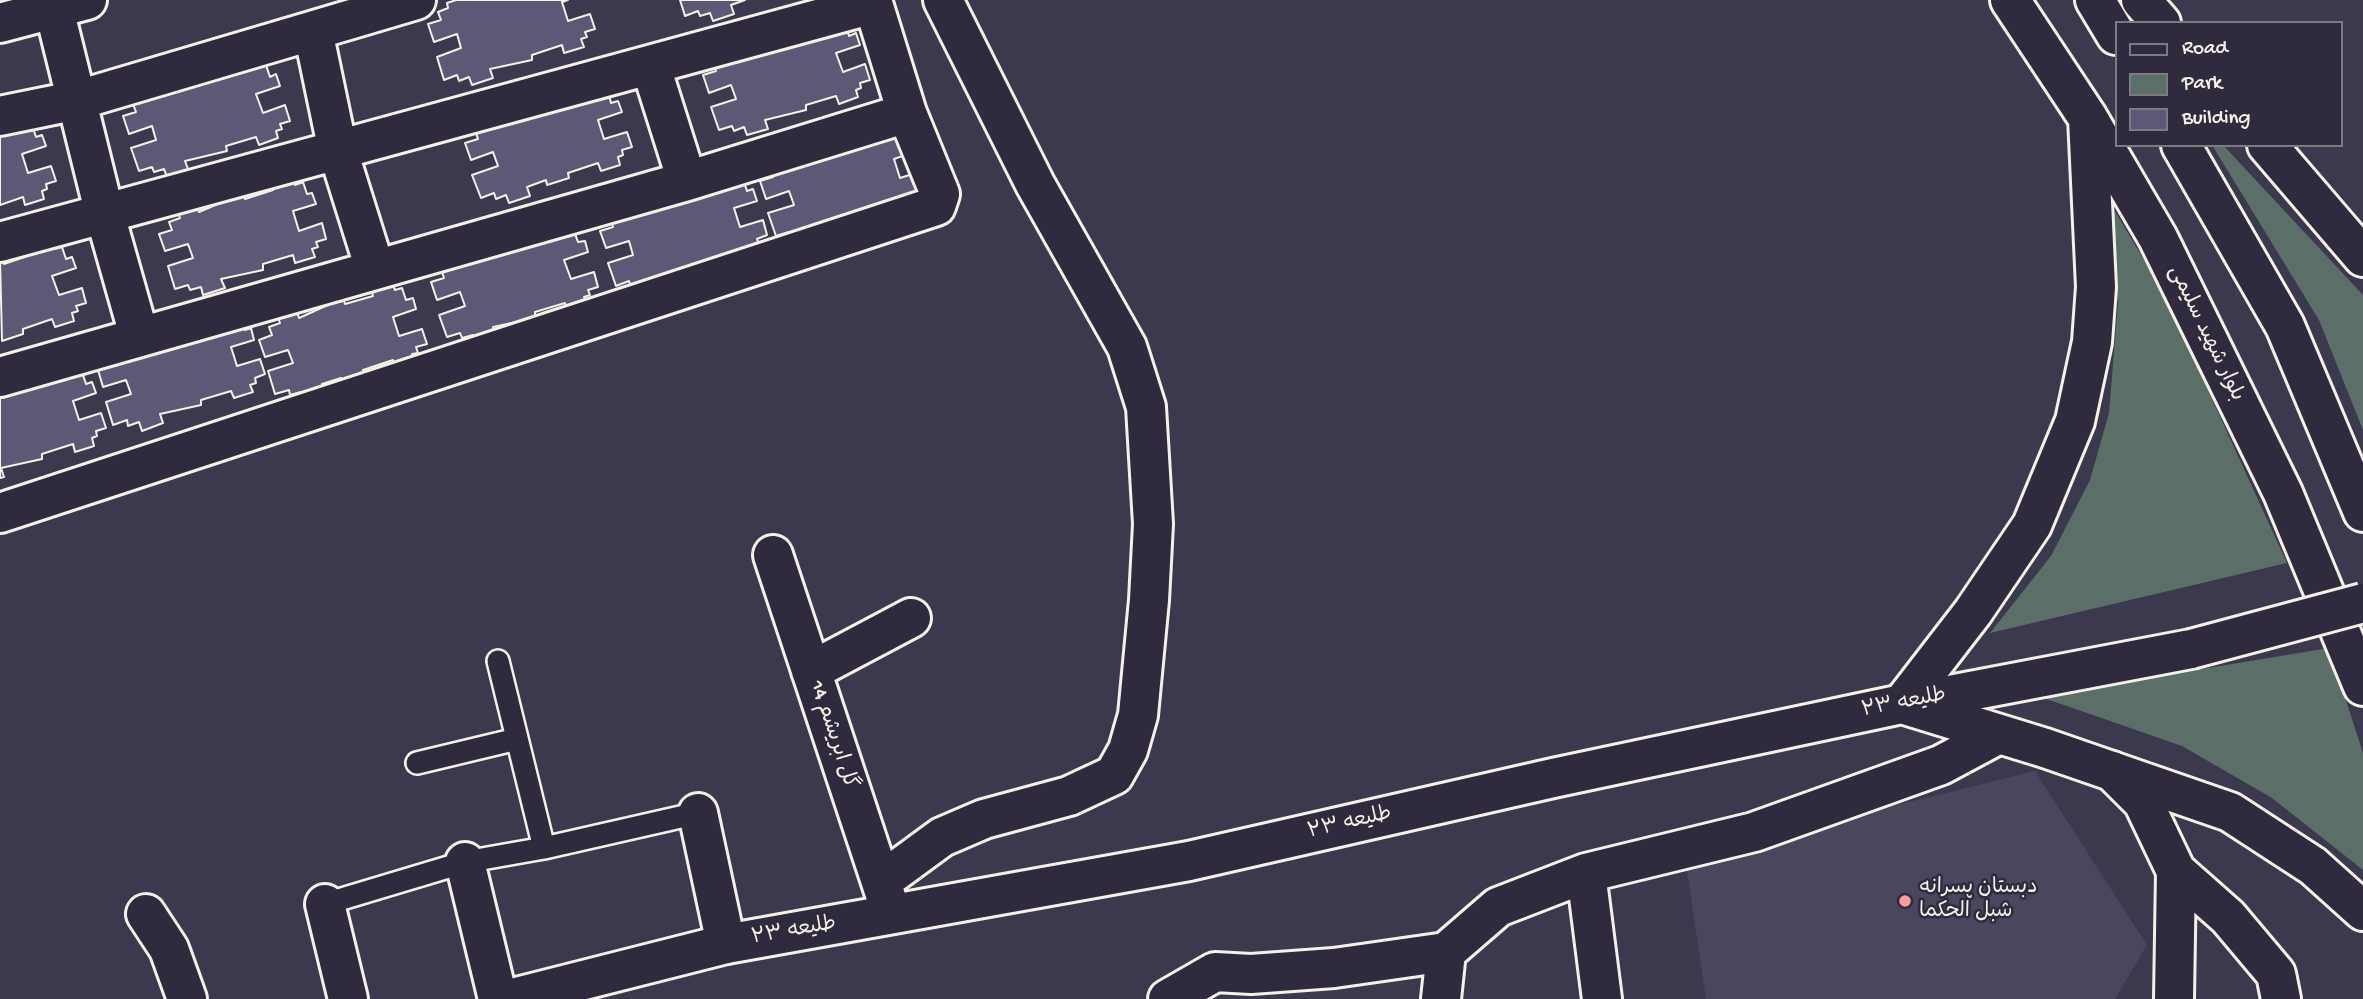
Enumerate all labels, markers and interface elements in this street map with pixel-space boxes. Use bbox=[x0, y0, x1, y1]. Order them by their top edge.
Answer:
legend bbox=[2114, 21, 2342, 147]
text: Road bbox=[2182, 37, 2228, 62]
text: Park bbox=[2182, 72, 2222, 97]
text: Building bbox=[2182, 107, 2251, 132]
street label: بلوار شهید سلیمی bbox=[2161, 262, 2249, 406]
street label: گل ابریشم 14 bbox=[803, 678, 861, 792]
street label: طلیعه ۲۳ bbox=[1860, 683, 1948, 725]
street label: طلیعه ۲۳ bbox=[1306, 802, 1394, 846]
place label: دبستان پسرانه شبل الحکما bbox=[1919, 876, 2037, 926]
marker: دبستان پسرانه شبل الحکما bbox=[1897, 893, 1913, 909]
street label: طلیعه ۲۳ bbox=[750, 912, 838, 952]

